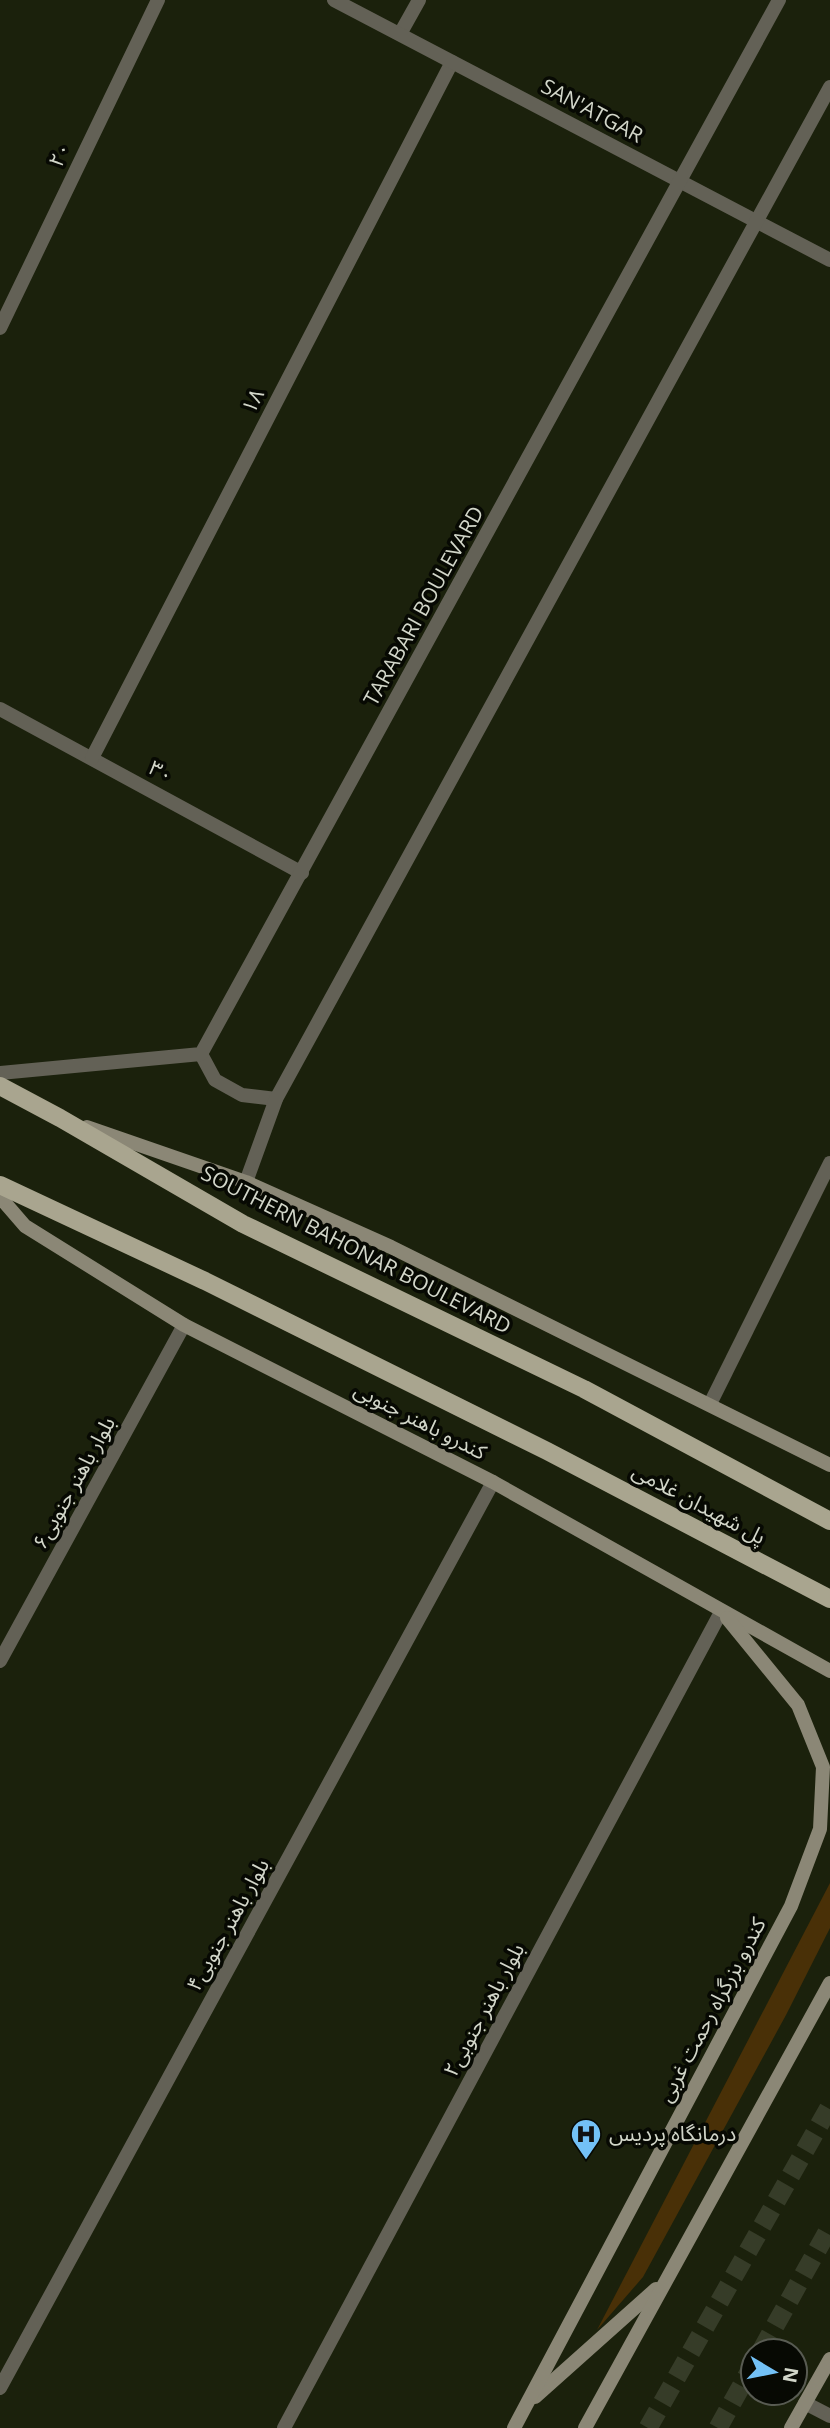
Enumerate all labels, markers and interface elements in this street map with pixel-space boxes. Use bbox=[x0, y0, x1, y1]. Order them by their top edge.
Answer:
street label: SAN'ATGAR bbox=[537, 72, 648, 149]
street label: ۲۰ bbox=[41, 138, 77, 171]
street label: ۱۸ bbox=[234, 383, 270, 418]
street label: TARABARI BOULEVARD bbox=[357, 501, 490, 710]
street label: ۳۰ bbox=[144, 753, 179, 789]
street label: SOUTHERN BAHONAR BOULEVARD bbox=[197, 1159, 516, 1340]
street label: کندرو باهنر جنوبی bbox=[350, 1375, 492, 1466]
street label: بلوار باهنر جنوبی۶ bbox=[25, 1411, 121, 1554]
street label: پل شهیدان غلامی bbox=[628, 1456, 771, 1550]
street label: بلوار باهنر جنوبی۴ bbox=[179, 1853, 275, 1996]
street label: کندرو بزرگراه رحمت غربی bbox=[651, 1912, 772, 2107]
street label: بلوار باهنر جنوبی۲ bbox=[436, 1938, 530, 2081]
hospital icon: درمانگاه پردیس bbox=[569, 2117, 603, 2161]
place label: درمانگاه پردیس bbox=[609, 2119, 736, 2147]
north arrow bbox=[739, 2337, 809, 2407]
text: N bbox=[777, 2365, 805, 2385]

